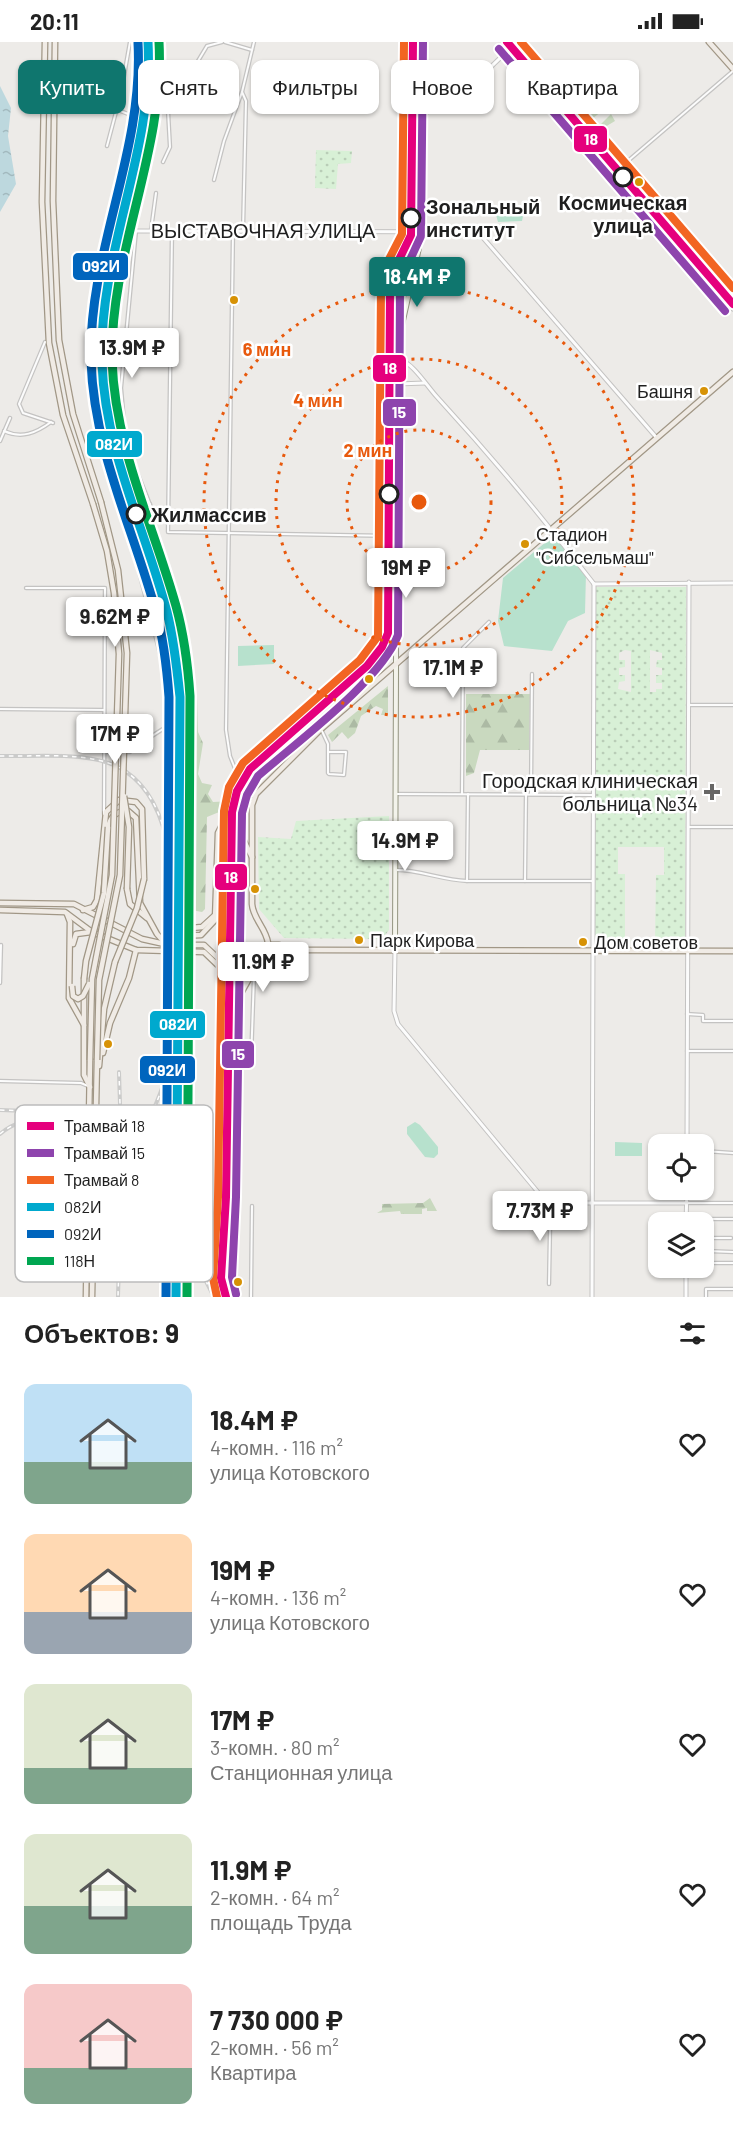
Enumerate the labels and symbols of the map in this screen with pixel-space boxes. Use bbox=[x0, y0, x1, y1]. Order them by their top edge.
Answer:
line badge: 18 bbox=[573, 125, 608, 153]
text: 18 bbox=[584, 129, 598, 148]
marker: Космическая улица bbox=[613, 167, 633, 187]
unlabelled marker bbox=[633, 176, 645, 188]
place label: Космическая улица bbox=[559, 190, 687, 237]
place label: Зональный институт bbox=[426, 194, 540, 241]
marker: Зональный институт bbox=[401, 208, 421, 228]
street label: ВЫСТАВОЧНАЯ УЛИЦА bbox=[151, 218, 376, 242]
line badge: 092И bbox=[72, 252, 129, 281]
text: 092И bbox=[82, 256, 120, 275]
pin: 18.4M ₽ bbox=[362, 257, 472, 308]
unlabelled marker bbox=[228, 294, 240, 306]
pin: 13.9M ₽ bbox=[77, 328, 187, 379]
text: 6 мин bbox=[243, 338, 291, 360]
line badge: 18 bbox=[372, 354, 407, 383]
text: 18 bbox=[383, 358, 397, 377]
place label: Башня bbox=[637, 380, 693, 402]
marker: Башня bbox=[698, 385, 710, 397]
text: 4 мин bbox=[293, 389, 343, 411]
line badge: 15 bbox=[382, 398, 417, 427]
text: 15 bbox=[392, 402, 407, 421]
line badge: 082И bbox=[86, 430, 143, 458]
text: 082И bbox=[95, 434, 133, 453]
text: 2 мин bbox=[344, 439, 392, 461]
unlabelled marker bbox=[379, 484, 399, 504]
centre of rings bbox=[409, 492, 429, 512]
place label: Жилмассив bbox=[150, 502, 267, 526]
marker: Жилмассив bbox=[126, 504, 146, 524]
place label: Стадион "Сибсельмаш" bbox=[536, 523, 654, 568]
marker: Стадион "Сибсельмаш" bbox=[519, 538, 531, 550]
pin: 19M ₽ bbox=[364, 548, 448, 599]
pin: 9.62M ₽ bbox=[60, 597, 170, 648]
pin: 17.1M ₽ bbox=[398, 648, 508, 699]
unlabelled marker bbox=[363, 673, 375, 685]
pin: 17M ₽ bbox=[73, 714, 157, 765]
place label: Городская клиническая больница №34 bbox=[482, 768, 698, 815]
marker: Городская клиническая больница №34 bbox=[703, 783, 721, 801]
pin: 14.9M ₽ bbox=[350, 821, 460, 872]
line badge: 18 bbox=[214, 863, 248, 891]
text: 18 bbox=[224, 867, 238, 886]
unlabelled marker bbox=[249, 883, 261, 895]
place label: Парк Кирова bbox=[370, 929, 475, 951]
place label: Дом советов bbox=[594, 931, 698, 953]
marker: Парк Кирова bbox=[353, 934, 365, 946]
marker: Дом советов bbox=[577, 936, 589, 948]
pin: 11.9M ₽ bbox=[208, 942, 318, 993]
line badge: 082И bbox=[149, 1010, 206, 1039]
text: 082И bbox=[159, 1014, 197, 1033]
unlabelled marker bbox=[102, 1038, 114, 1050]
line badge: 15 bbox=[221, 1040, 255, 1069]
text: 15 bbox=[231, 1044, 246, 1063]
line badge: 092И bbox=[139, 1055, 196, 1084]
text: 092И bbox=[148, 1060, 186, 1079]
legend bbox=[15, 1105, 213, 1282]
text: Трамвай 18 bbox=[64, 1116, 145, 1135]
text: Трамвай 15 bbox=[64, 1143, 145, 1162]
text: Трамвай 8 bbox=[64, 1170, 139, 1189]
pin: 7.73M ₽ bbox=[485, 1191, 595, 1242]
text: 082И bbox=[64, 1197, 101, 1216]
text: 092И bbox=[64, 1224, 101, 1243]
text: 118Н bbox=[64, 1251, 95, 1270]
unlabelled marker bbox=[232, 1276, 244, 1288]

